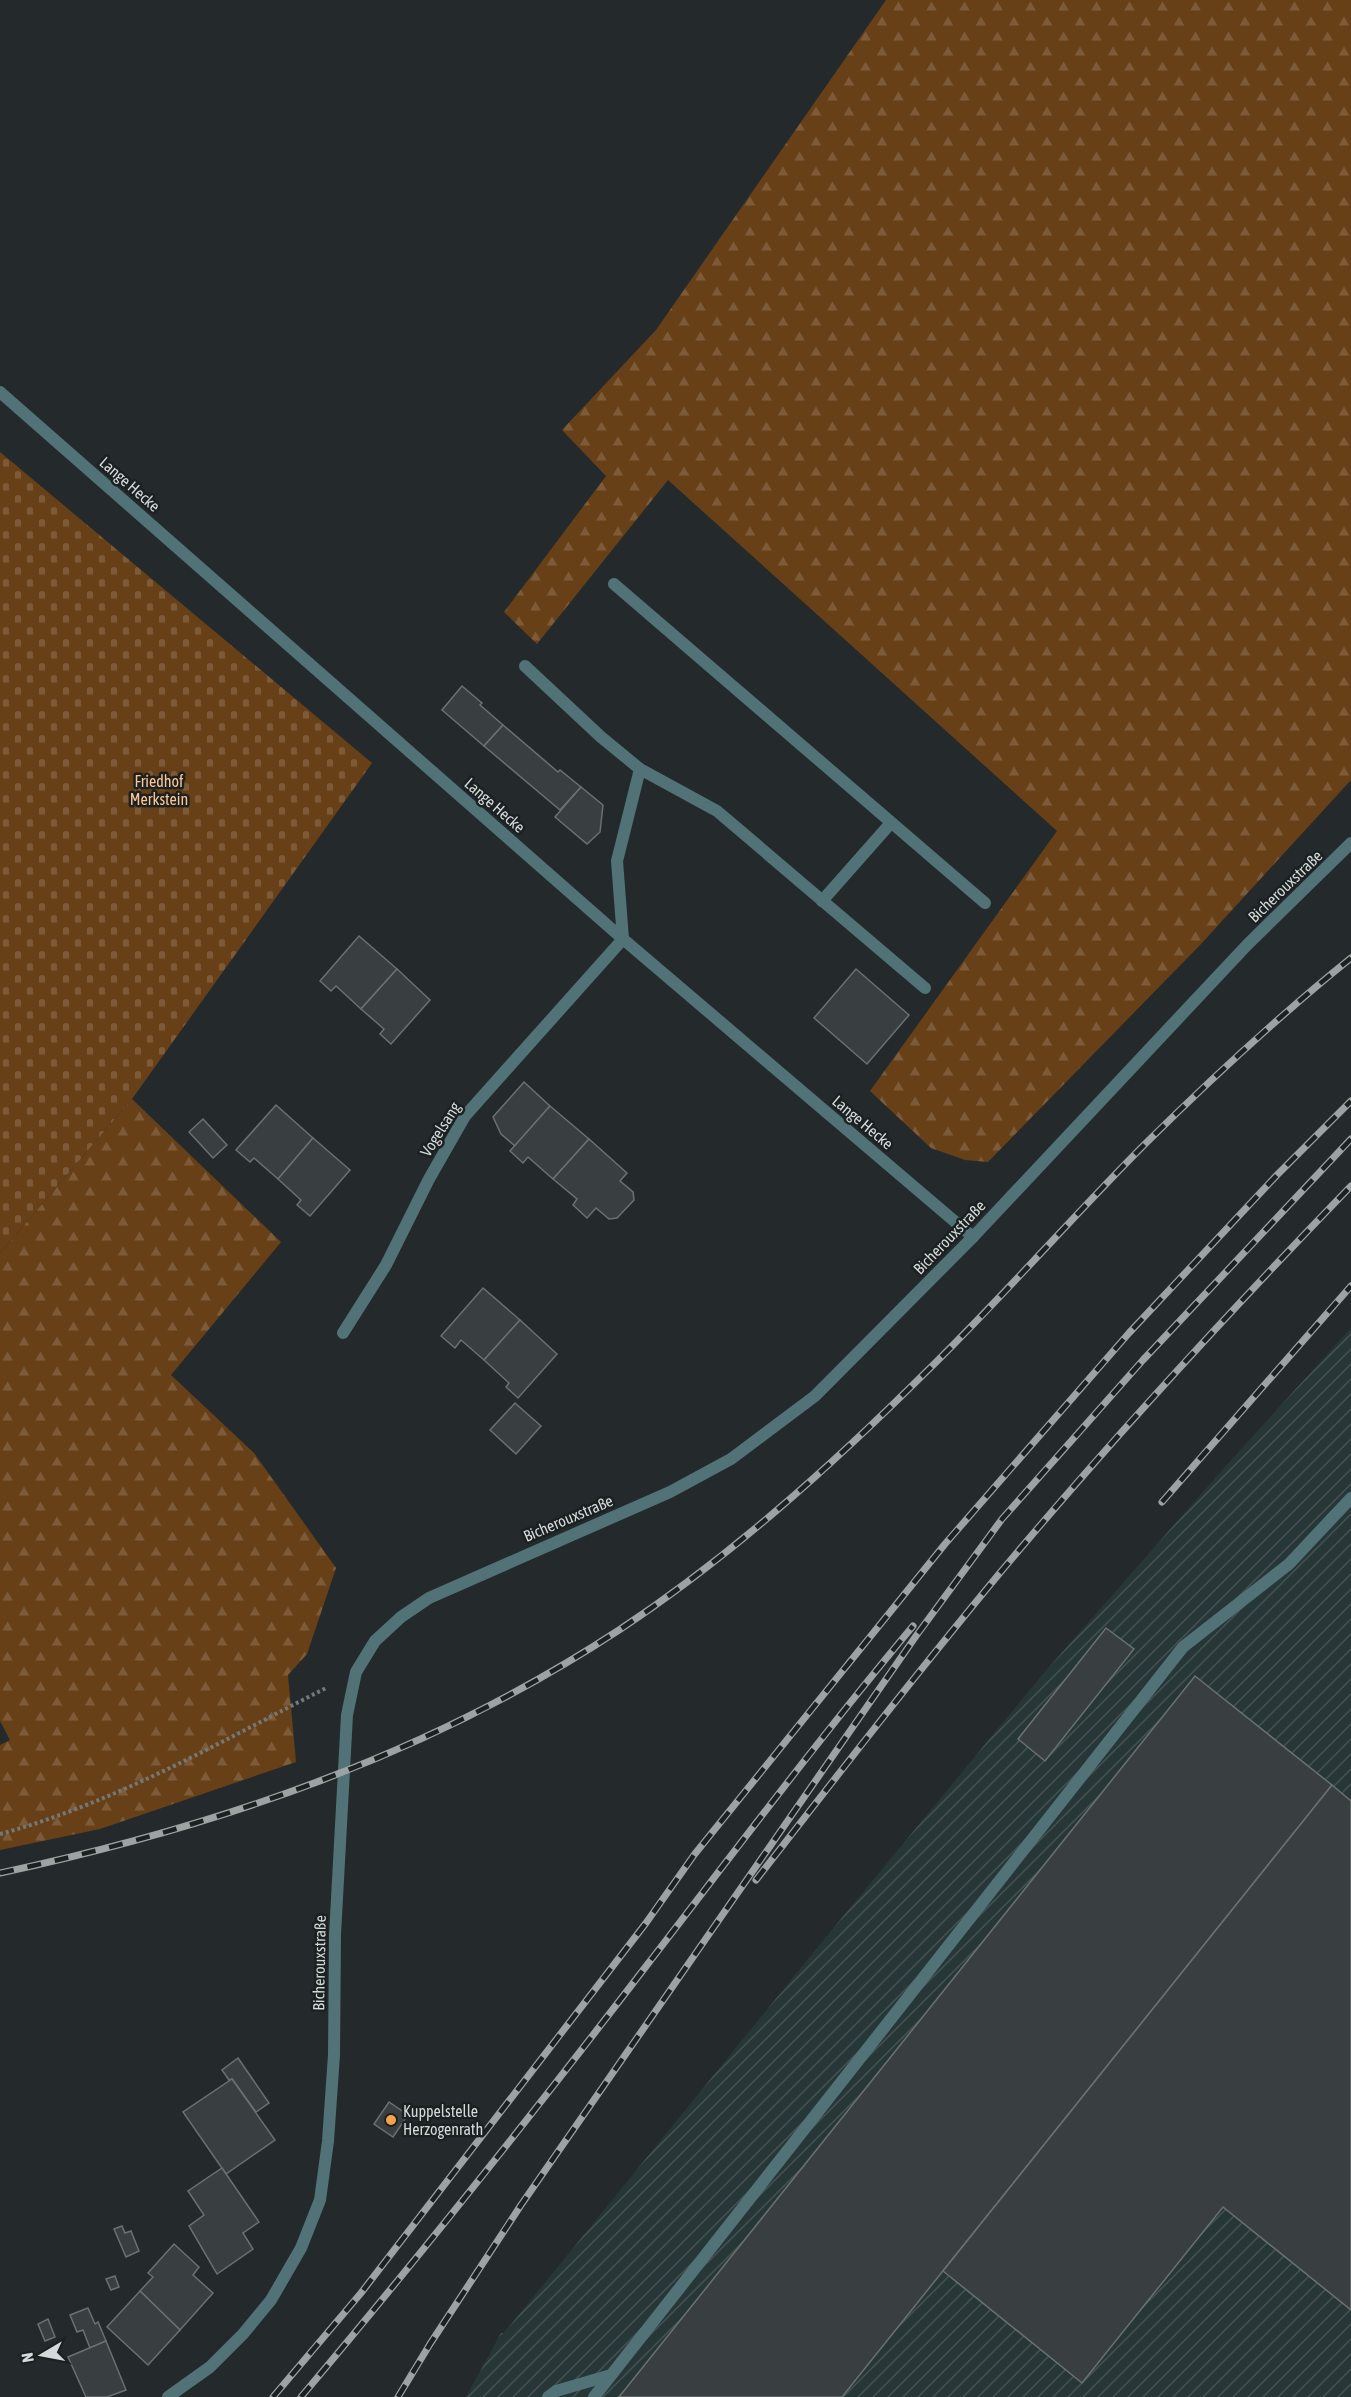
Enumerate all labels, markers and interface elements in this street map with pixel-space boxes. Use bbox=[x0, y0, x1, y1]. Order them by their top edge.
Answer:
street label: Lange Hecke bbox=[96, 453, 164, 516]
park label: Friedhof Merkstein bbox=[130, 772, 188, 808]
street label: Lange Hecke bbox=[461, 774, 529, 837]
street label: Bicherouxstraße bbox=[1244, 846, 1326, 926]
street label: Lange Hecke bbox=[828, 1091, 897, 1153]
street label: Vogelsang bbox=[416, 1098, 465, 1160]
street label: Bicherouxstraße bbox=[909, 1196, 989, 1278]
street label: Bicherouxstraße bbox=[521, 1491, 615, 1545]
street label: Bicherouxstraße bbox=[309, 1915, 329, 2011]
place label: Kuppelstelle Herzogenrath bbox=[403, 2102, 483, 2139]
marker: Kuppelstelle Herzogenrath bbox=[384, 2113, 398, 2127]
north arrow bbox=[12, 2325, 72, 2385]
text: N bbox=[18, 2351, 37, 2364]

